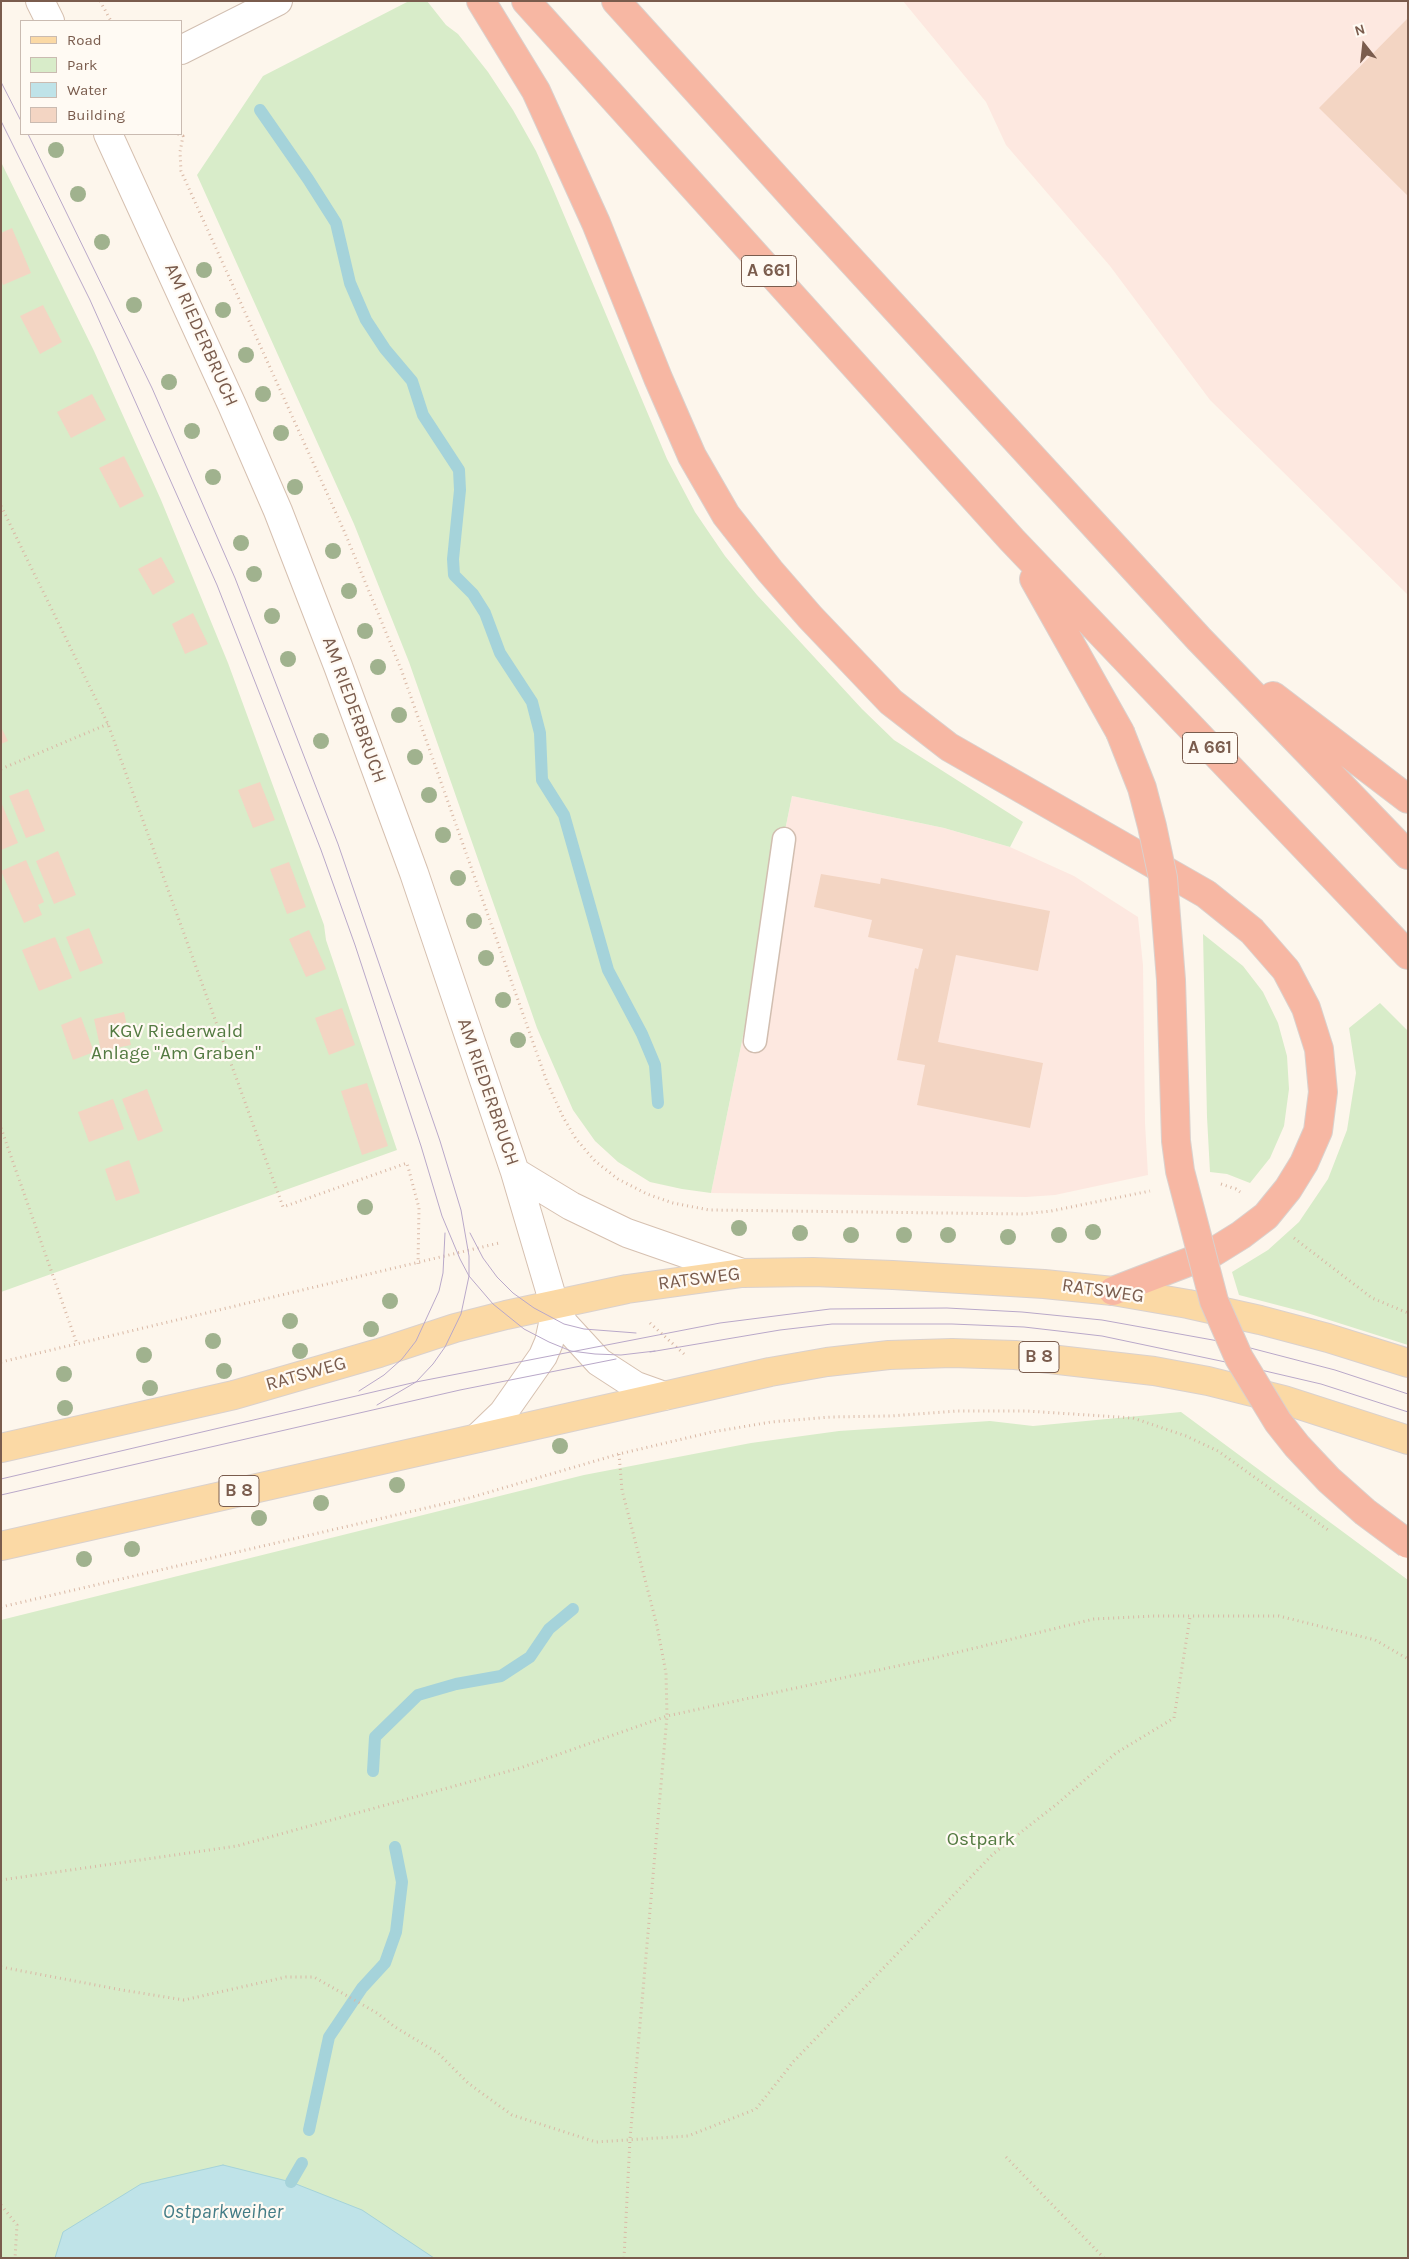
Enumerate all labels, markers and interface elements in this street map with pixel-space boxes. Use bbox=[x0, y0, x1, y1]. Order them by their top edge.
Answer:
legend bbox=[20, 20, 182, 135]
north arrow bbox=[1339, 20, 1389, 70]
text: N bbox=[1353, 21, 1367, 40]
text: Road bbox=[67, 31, 102, 49]
text: Park bbox=[67, 56, 97, 74]
text: Water bbox=[67, 81, 107, 99]
text: Building bbox=[67, 106, 125, 124]
road number: A 661 bbox=[742, 256, 796, 286]
street label: AM RIEDERBRUCH bbox=[159, 260, 243, 410]
street label: AM RIEDERBRUCH bbox=[317, 634, 391, 786]
road number: A 661 bbox=[1182, 732, 1238, 764]
street label: AM RIEDERBRUCH bbox=[452, 1015, 524, 1169]
park label: KGV Riederwald Anlage "Am Graben" bbox=[91, 1021, 261, 1065]
street label: RATSWEG bbox=[657, 1263, 741, 1295]
street label: RATSWEG bbox=[1060, 1274, 1146, 1308]
road number: B 8 bbox=[1019, 1341, 1059, 1372]
street label: RATSWEG bbox=[263, 1352, 349, 1396]
road number: B 8 bbox=[219, 1475, 259, 1506]
park label: Ostpark bbox=[947, 1829, 1015, 1851]
water label: Ostparkweiher bbox=[163, 2200, 283, 2224]

